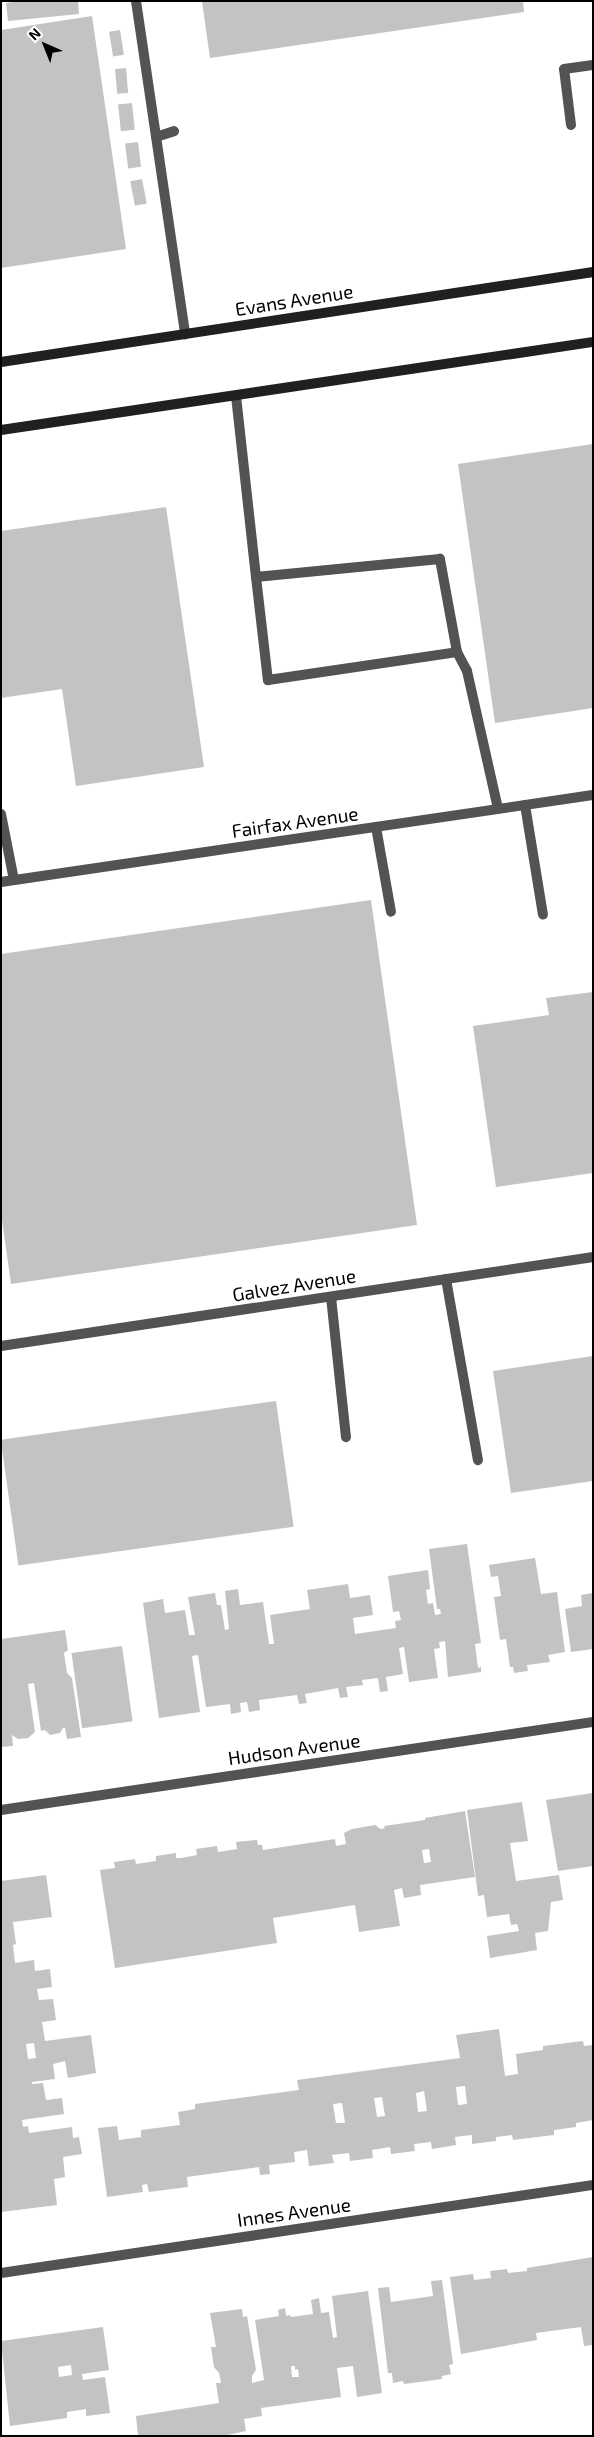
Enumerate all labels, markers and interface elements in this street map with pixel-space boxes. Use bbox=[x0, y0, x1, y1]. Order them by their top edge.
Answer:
north arrow bbox=[20, 20, 70, 70]
text: N bbox=[25, 24, 44, 43]
street label: Evans Avenue bbox=[233, 279, 355, 321]
street label: Fairfax Avenue bbox=[230, 802, 360, 842]
street label: Galvez Avenue bbox=[230, 1264, 358, 1306]
street label: Hudson Avenue bbox=[226, 1728, 362, 1770]
street label: Innes Avenue bbox=[236, 2193, 352, 2231]

